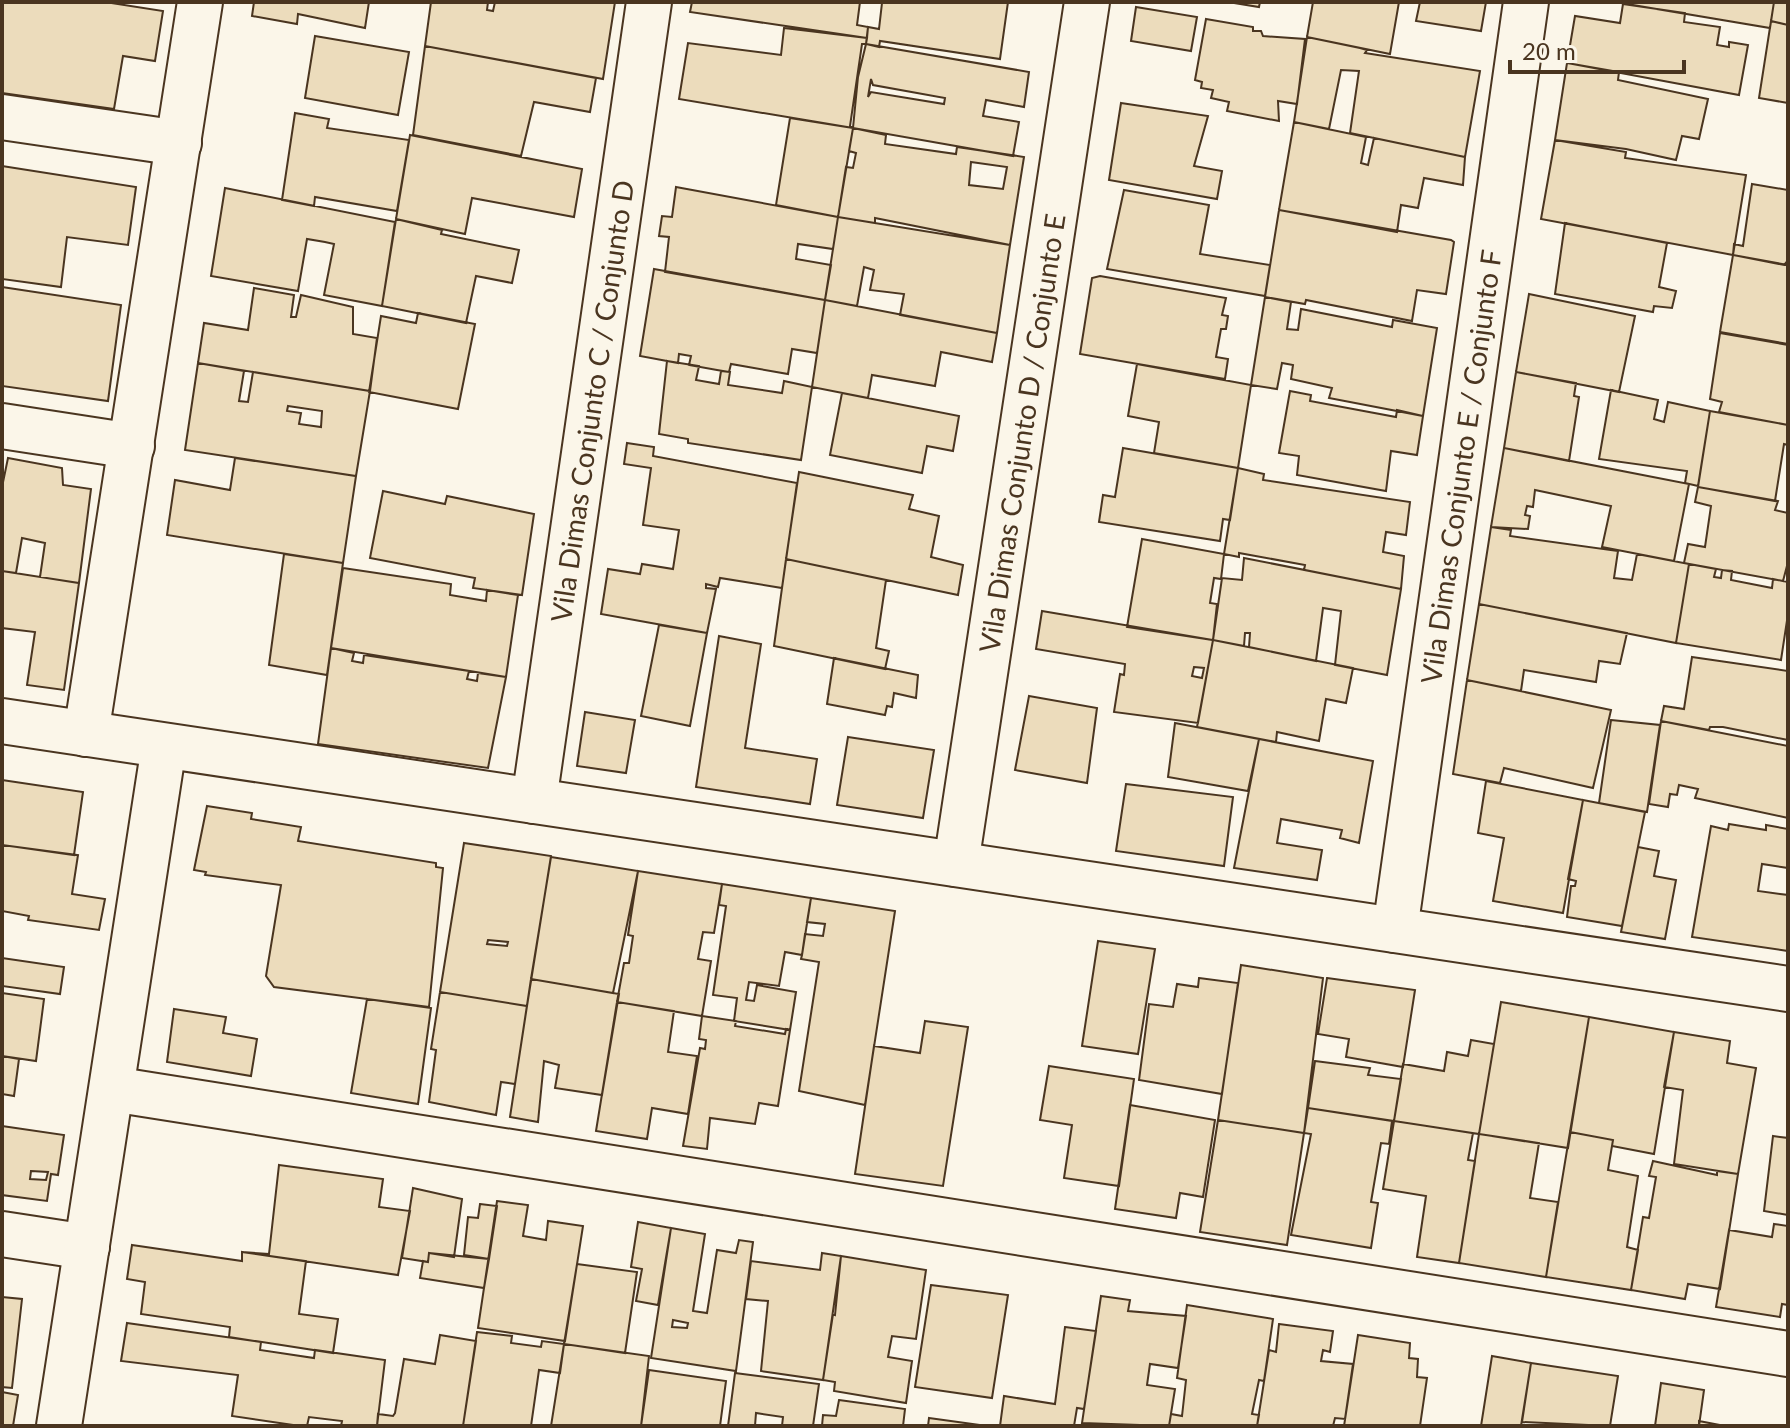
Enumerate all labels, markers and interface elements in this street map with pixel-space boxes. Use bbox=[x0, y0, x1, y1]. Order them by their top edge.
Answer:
scale bar bbox=[1510, 24, 1684, 74]
text: 20 m bbox=[1522, 36, 1576, 65]
street label: Vila Dimas Conjunto C / Conjunto D bbox=[543, 178, 640, 624]
street label: Vila Dimas Conjunto D / Conjunto E bbox=[971, 211, 1072, 655]
street label: Vila Dimas Conjunto E / Conjunto F bbox=[1413, 247, 1508, 686]

